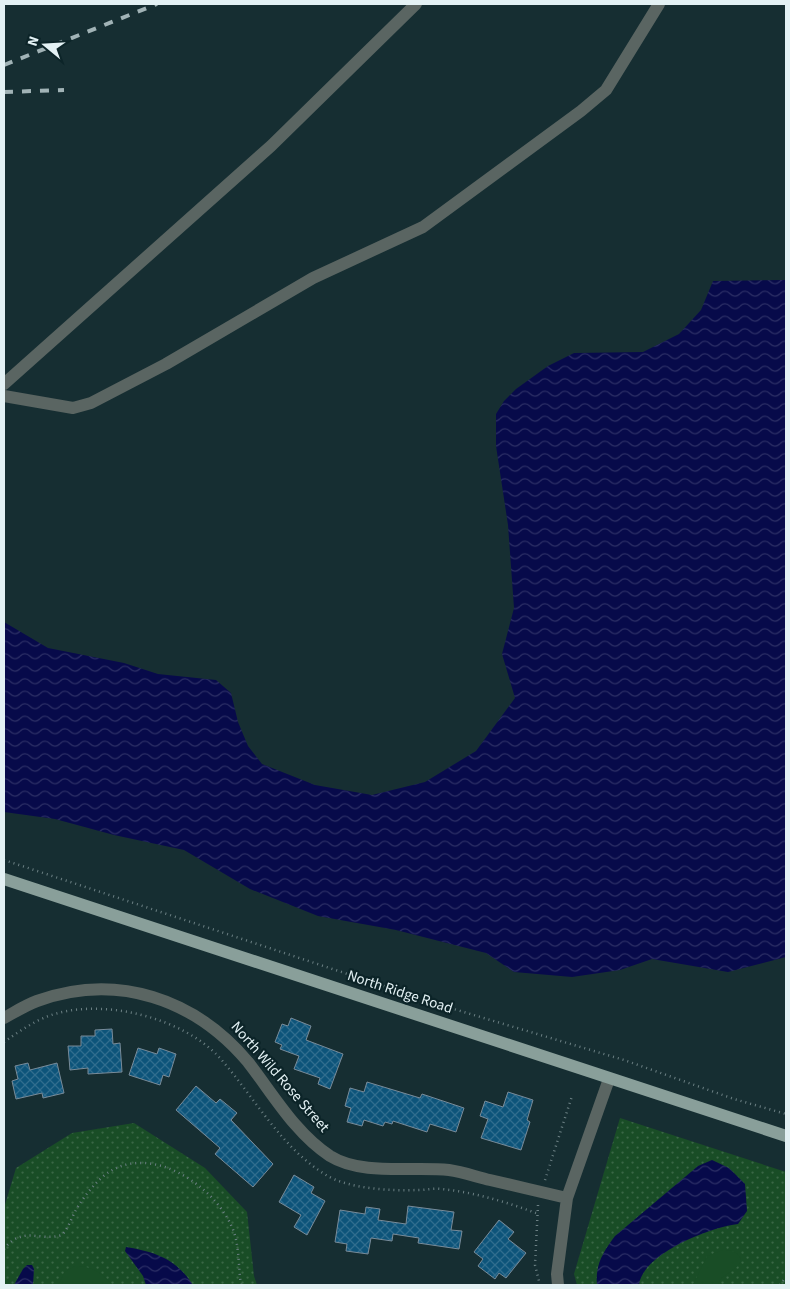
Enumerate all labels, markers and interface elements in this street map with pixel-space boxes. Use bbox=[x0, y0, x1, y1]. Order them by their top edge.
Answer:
north arrow bbox=[20, 20, 70, 70]
text: N bbox=[23, 34, 45, 49]
street label: North Ridge Road bbox=[345, 965, 455, 1019]
street label: North Wild Rose Street bbox=[226, 1017, 334, 1137]

